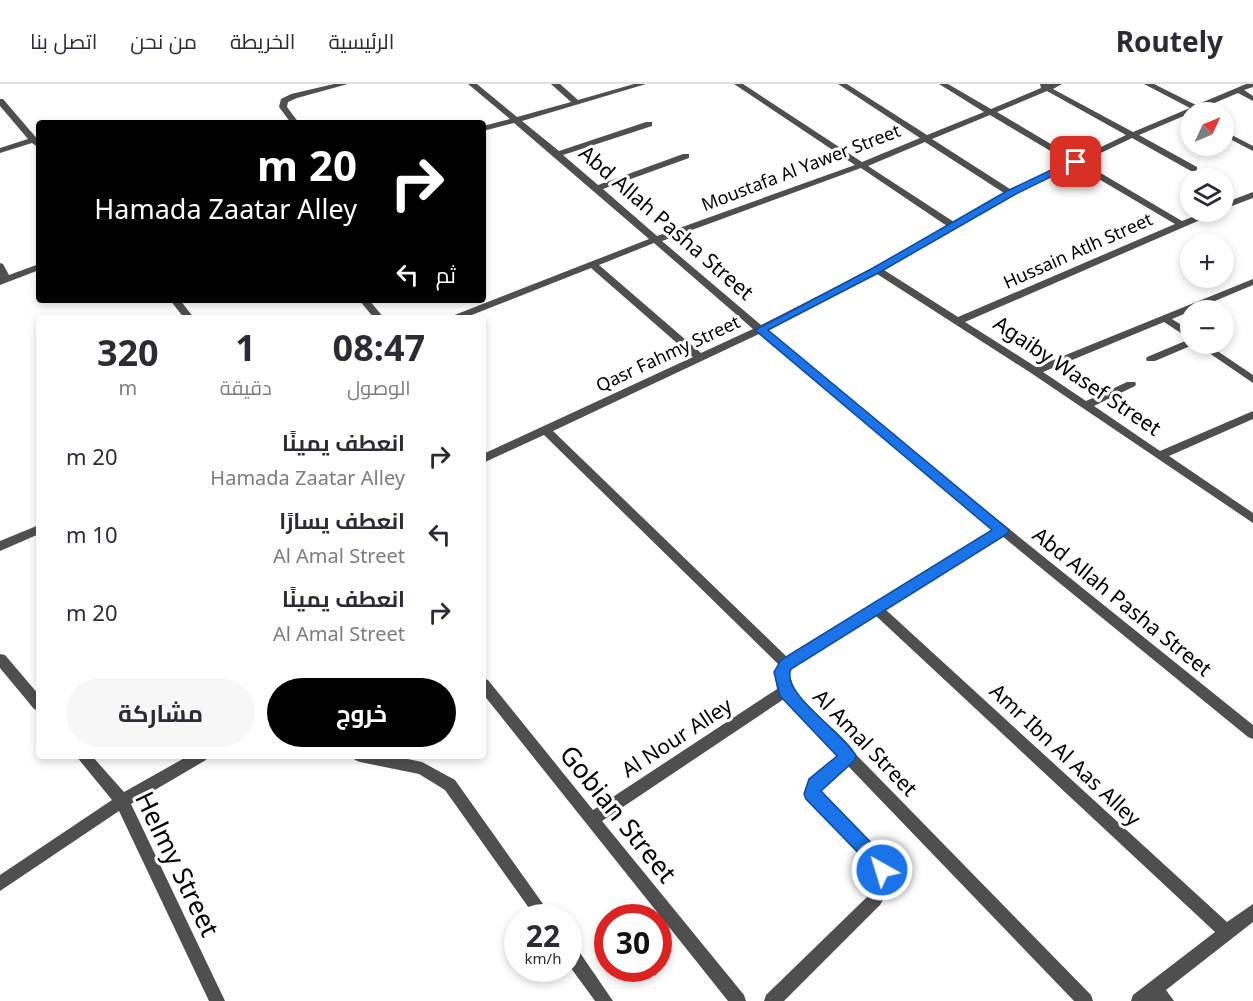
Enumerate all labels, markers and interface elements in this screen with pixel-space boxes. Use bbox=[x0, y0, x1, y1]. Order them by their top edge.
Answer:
text: Routely bbox=[1116, 22, 1223, 60]
text: اتصل بنا bbox=[30, 27, 97, 55]
text: من نحن bbox=[130, 27, 197, 55]
text: الخريطة bbox=[230, 27, 295, 55]
text: الرئيسية bbox=[328, 27, 394, 55]
north arrow bbox=[1180, 102, 1234, 156]
map controls bbox=[1180, 102, 1234, 354]
street label: Moustafa Al Yawer Street bbox=[698, 118, 904, 216]
text: 20 m bbox=[257, 136, 357, 193]
pin bbox=[1050, 136, 1101, 187]
street label: Abd Allah Pasha Street bbox=[573, 139, 760, 306]
icon: right bbox=[378, 144, 456, 222]
icon: arrive bbox=[1059, 145, 1092, 178]
button: layers bbox=[1180, 168, 1234, 222]
text: Hamada Zaatar Alley bbox=[94, 190, 357, 227]
street label: Hussain Atlh Street bbox=[999, 206, 1156, 294]
button: + bbox=[1180, 234, 1234, 288]
icon: left bbox=[391, 258, 424, 291]
text: ثم bbox=[436, 259, 456, 289]
button: − bbox=[1180, 300, 1234, 354]
street label: Qasr Fahmy Street bbox=[592, 309, 744, 397]
street label: Agaiby Wasef Street bbox=[988, 309, 1167, 442]
text: 1 bbox=[235, 323, 256, 372]
text: 08:47 bbox=[333, 323, 425, 372]
text: 320 bbox=[97, 328, 159, 377]
text: m bbox=[118, 374, 137, 401]
text: دقيقة bbox=[220, 374, 272, 401]
text: الوصول bbox=[347, 374, 411, 401]
text: انعطف يمينًا bbox=[282, 427, 405, 457]
icon: right bbox=[423, 440, 456, 473]
text: 20 m bbox=[66, 441, 117, 471]
text: Hamada Zaatar Alley bbox=[210, 464, 405, 491]
text: انعطف يسارًا bbox=[279, 505, 405, 535]
icon: left bbox=[423, 518, 456, 551]
text: 10 m bbox=[66, 519, 117, 549]
street label: Abd Allah Pasha Street bbox=[1027, 520, 1218, 682]
text: Al Amal Street bbox=[273, 542, 405, 569]
text: انعطف يمينًا bbox=[282, 583, 405, 613]
icon: right bbox=[423, 596, 456, 629]
text: 20 m bbox=[66, 597, 117, 627]
text: Al Amal Street bbox=[273, 620, 405, 647]
street label: Amr Ibn Al Aas Alley bbox=[984, 677, 1147, 832]
button: مشاركة bbox=[66, 678, 255, 747]
button: خروج bbox=[267, 678, 456, 747]
street label: Al Amal Street bbox=[807, 683, 924, 802]
street label: Al Nour Alley bbox=[616, 691, 737, 783]
street label: Gobian Street bbox=[552, 737, 685, 890]
street label: Helmy Street bbox=[127, 785, 229, 942]
position arrow bbox=[850, 838, 914, 902]
speed limit sign: 30 bbox=[594, 904, 672, 982]
text: 22 bbox=[526, 915, 560, 956]
text: km/h bbox=[525, 948, 561, 968]

